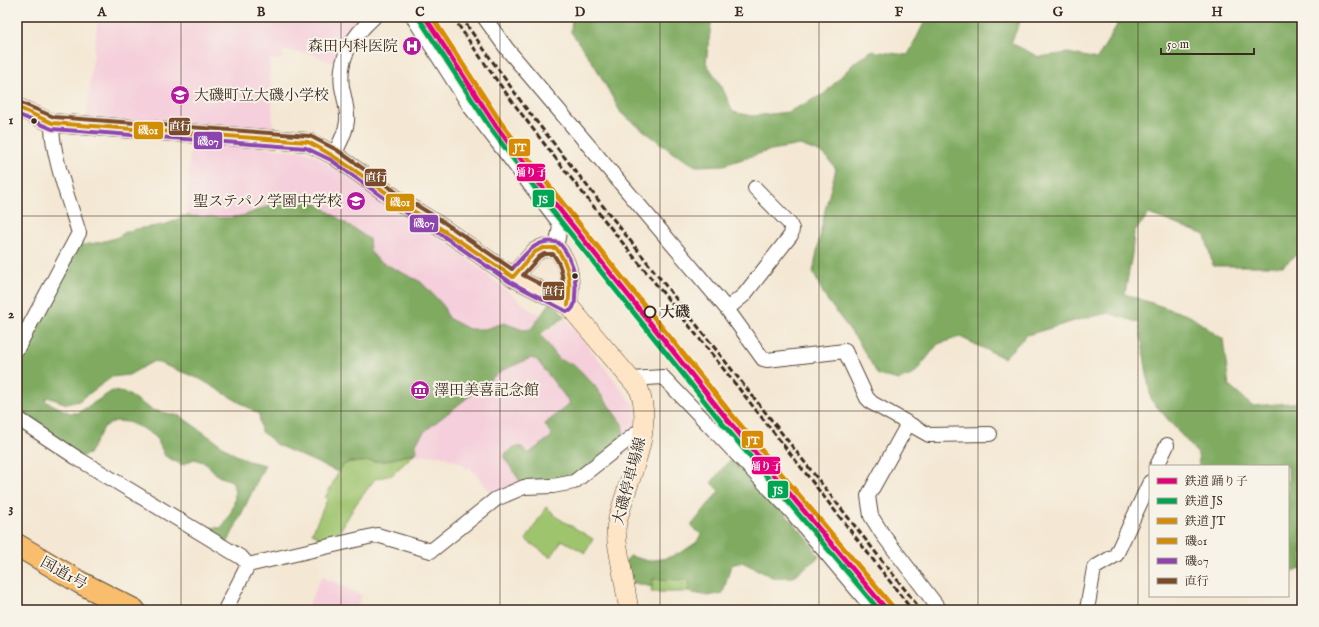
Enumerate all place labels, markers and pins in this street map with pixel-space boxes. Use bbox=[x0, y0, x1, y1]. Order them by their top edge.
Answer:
hospital icon: 森田内科医院 bbox=[401, 35, 423, 57]
place label: 森田内科医院 bbox=[308, 37, 398, 56]
school or university icon: 大磯町立大磯小学校 bbox=[169, 84, 191, 106]
place label: 大磯町立大磯小学校 bbox=[194, 86, 329, 105]
unlabelled marker bbox=[29, 116, 39, 126]
school or university icon: 聖ステパノ学園中学校 bbox=[345, 190, 367, 212]
place label: 聖ステパノ学園中学校 bbox=[193, 192, 342, 211]
unlabelled marker bbox=[570, 271, 580, 281]
place label: 大磯 bbox=[660, 303, 690, 322]
marker: 大磯 bbox=[643, 305, 657, 319]
museum icon: 澤田美喜記念館 bbox=[409, 379, 431, 401]
place label: 澤田美喜記念館 bbox=[434, 381, 539, 400]

